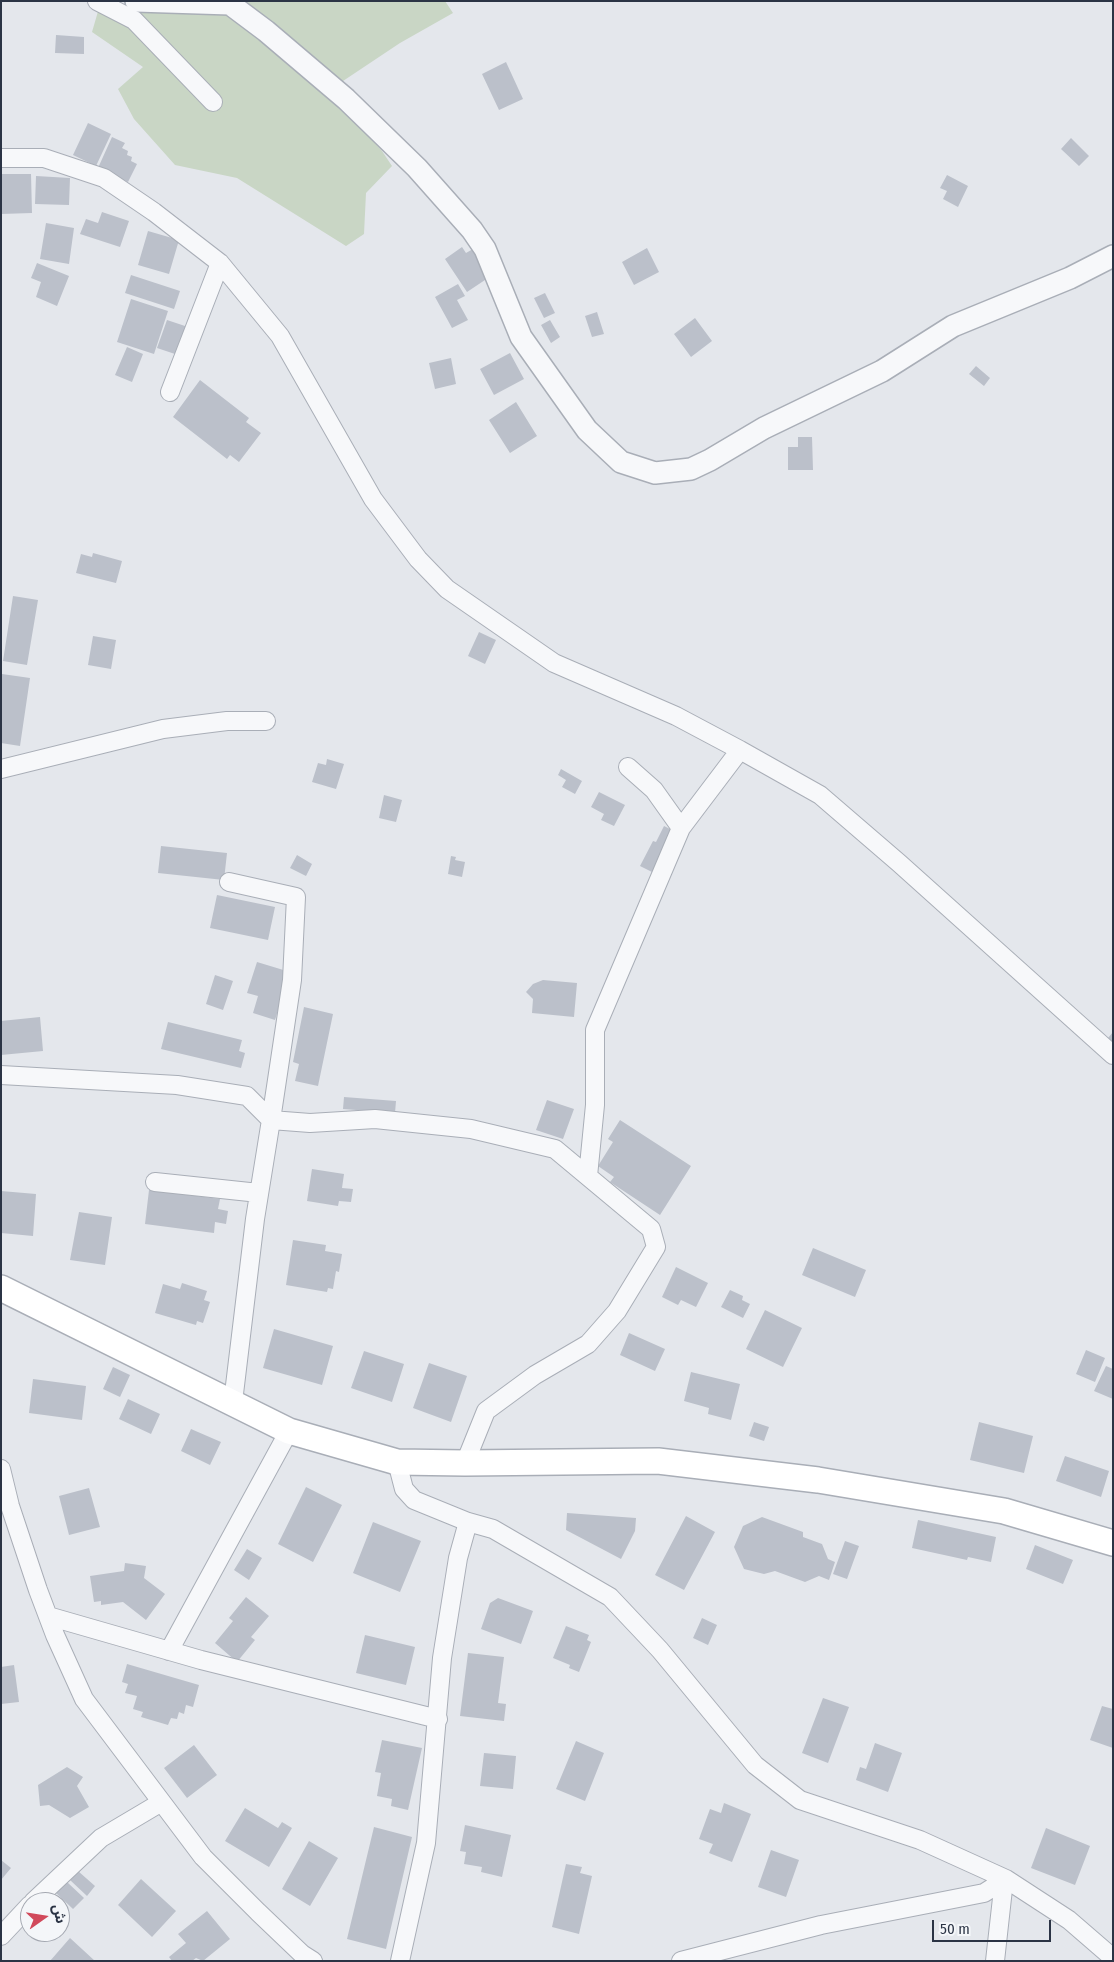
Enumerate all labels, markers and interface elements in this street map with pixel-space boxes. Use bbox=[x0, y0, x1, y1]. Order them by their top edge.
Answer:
north arrow bbox=[20, 1892, 70, 1942]
text: ش bbox=[49, 1902, 70, 1925]
scale bar bbox=[934, 1910, 1053, 1942]
text: 50 m bbox=[940, 1920, 970, 1938]

